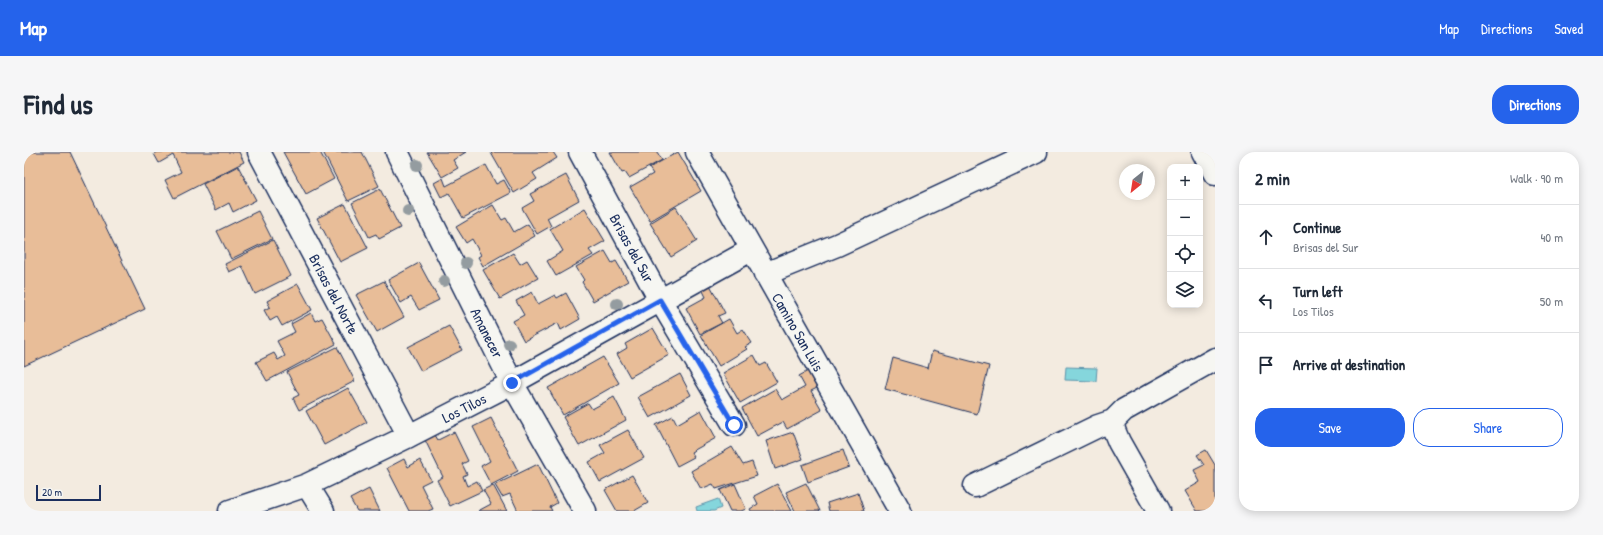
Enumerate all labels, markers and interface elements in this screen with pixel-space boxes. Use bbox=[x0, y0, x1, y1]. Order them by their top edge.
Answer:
text: Map bbox=[20, 15, 47, 41]
text: Map bbox=[1439, 19, 1459, 38]
text: Directions bbox=[1481, 19, 1532, 38]
text: Saved bbox=[1554, 19, 1583, 38]
text: Find us bbox=[24, 85, 93, 123]
button: Directions bbox=[1492, 85, 1579, 124]
north arrow bbox=[1119, 164, 1155, 200]
map controls bbox=[1167, 164, 1203, 308]
button: + bbox=[1167, 164, 1203, 200]
text: 2 min bbox=[1255, 167, 1290, 190]
text: Walk · 90 m bbox=[1510, 169, 1563, 187]
button: − bbox=[1167, 200, 1203, 236]
street label: Brisas del Sur bbox=[605, 210, 660, 286]
text: Continue bbox=[1293, 217, 1341, 238]
icon: ahead bbox=[1255, 226, 1277, 248]
text: 40 m bbox=[1540, 228, 1563, 246]
button: locate bbox=[1167, 236, 1203, 272]
text: Brisas del Sur bbox=[1293, 238, 1358, 256]
street label: Brisas del Norte bbox=[304, 250, 364, 338]
button: layers bbox=[1167, 272, 1203, 308]
text: Turn left bbox=[1293, 281, 1343, 302]
street label: Camino San Luis bbox=[767, 289, 829, 375]
icon: left bbox=[1255, 290, 1277, 312]
text: 50 m bbox=[1540, 292, 1563, 310]
text: Los Tilos bbox=[1293, 302, 1334, 320]
street label: Amanecer bbox=[465, 304, 509, 362]
icon: arrive bbox=[1255, 354, 1277, 376]
text: Arrive at destination bbox=[1293, 354, 1405, 375]
route end bbox=[503, 374, 521, 392]
street label: Los Tilos bbox=[438, 388, 490, 428]
button: Save bbox=[1255, 408, 1405, 447]
button: Share bbox=[1413, 408, 1563, 447]
route start bbox=[725, 416, 743, 434]
scale bar bbox=[36, 483, 101, 502]
text: 20 m bbox=[42, 485, 62, 499]

